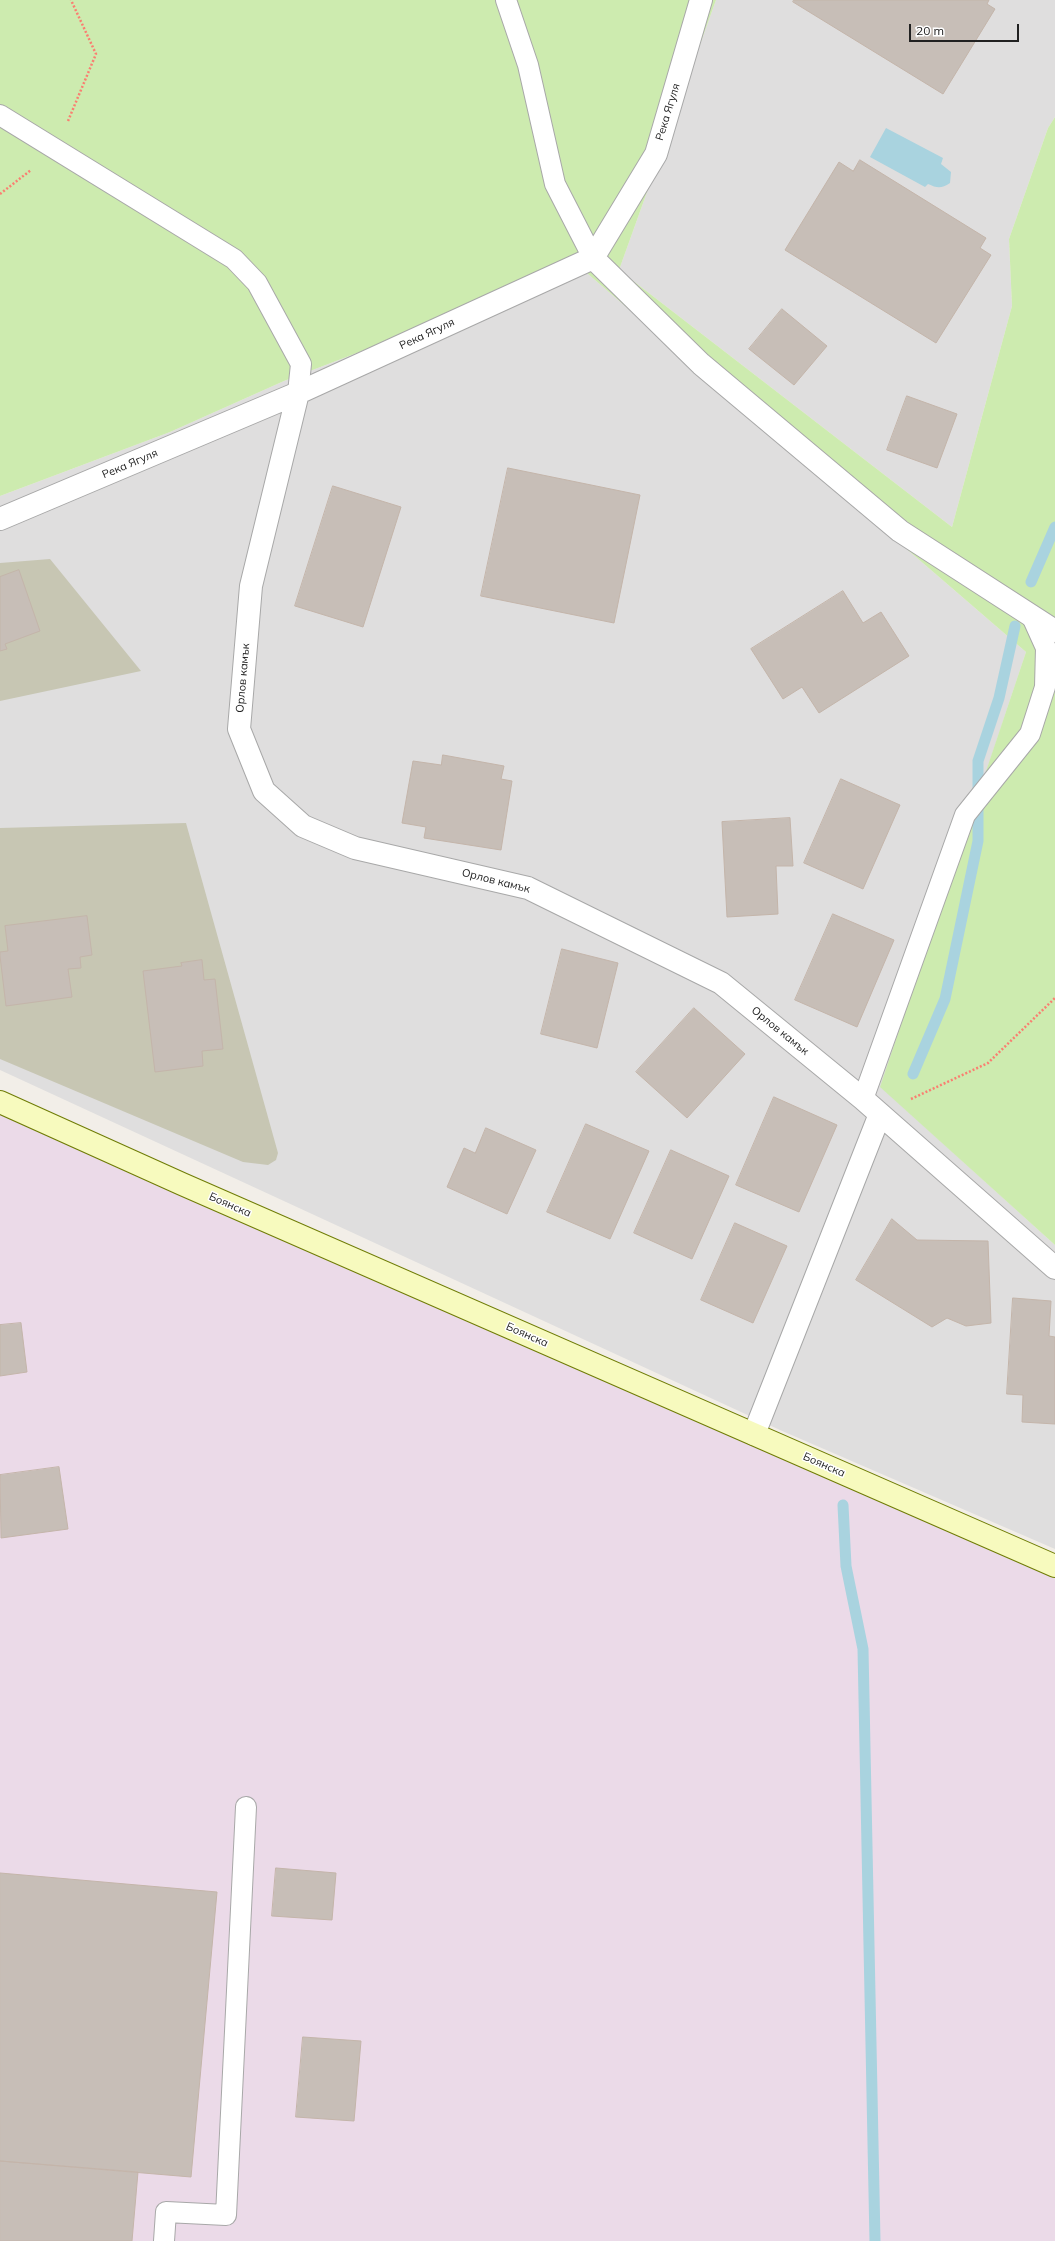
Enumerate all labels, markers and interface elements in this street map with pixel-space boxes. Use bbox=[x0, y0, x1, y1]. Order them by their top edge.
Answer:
scale bar bbox=[911, 16, 1021, 42]
text: 20 m bbox=[916, 23, 944, 38]
street label: Река Ягуля bbox=[653, 82, 683, 142]
street label: Река Ягуля bbox=[397, 316, 457, 352]
street label: Река Ягуля bbox=[100, 446, 160, 482]
street label: Орлов камък bbox=[233, 643, 253, 713]
street label: Орлов камък bbox=[461, 866, 531, 896]
street label: Орлов камък bbox=[749, 1004, 811, 1058]
street label: Боянска bbox=[207, 1190, 253, 1220]
street label: Боянска bbox=[504, 1320, 550, 1350]
street label: Боянска bbox=[801, 1450, 847, 1480]

